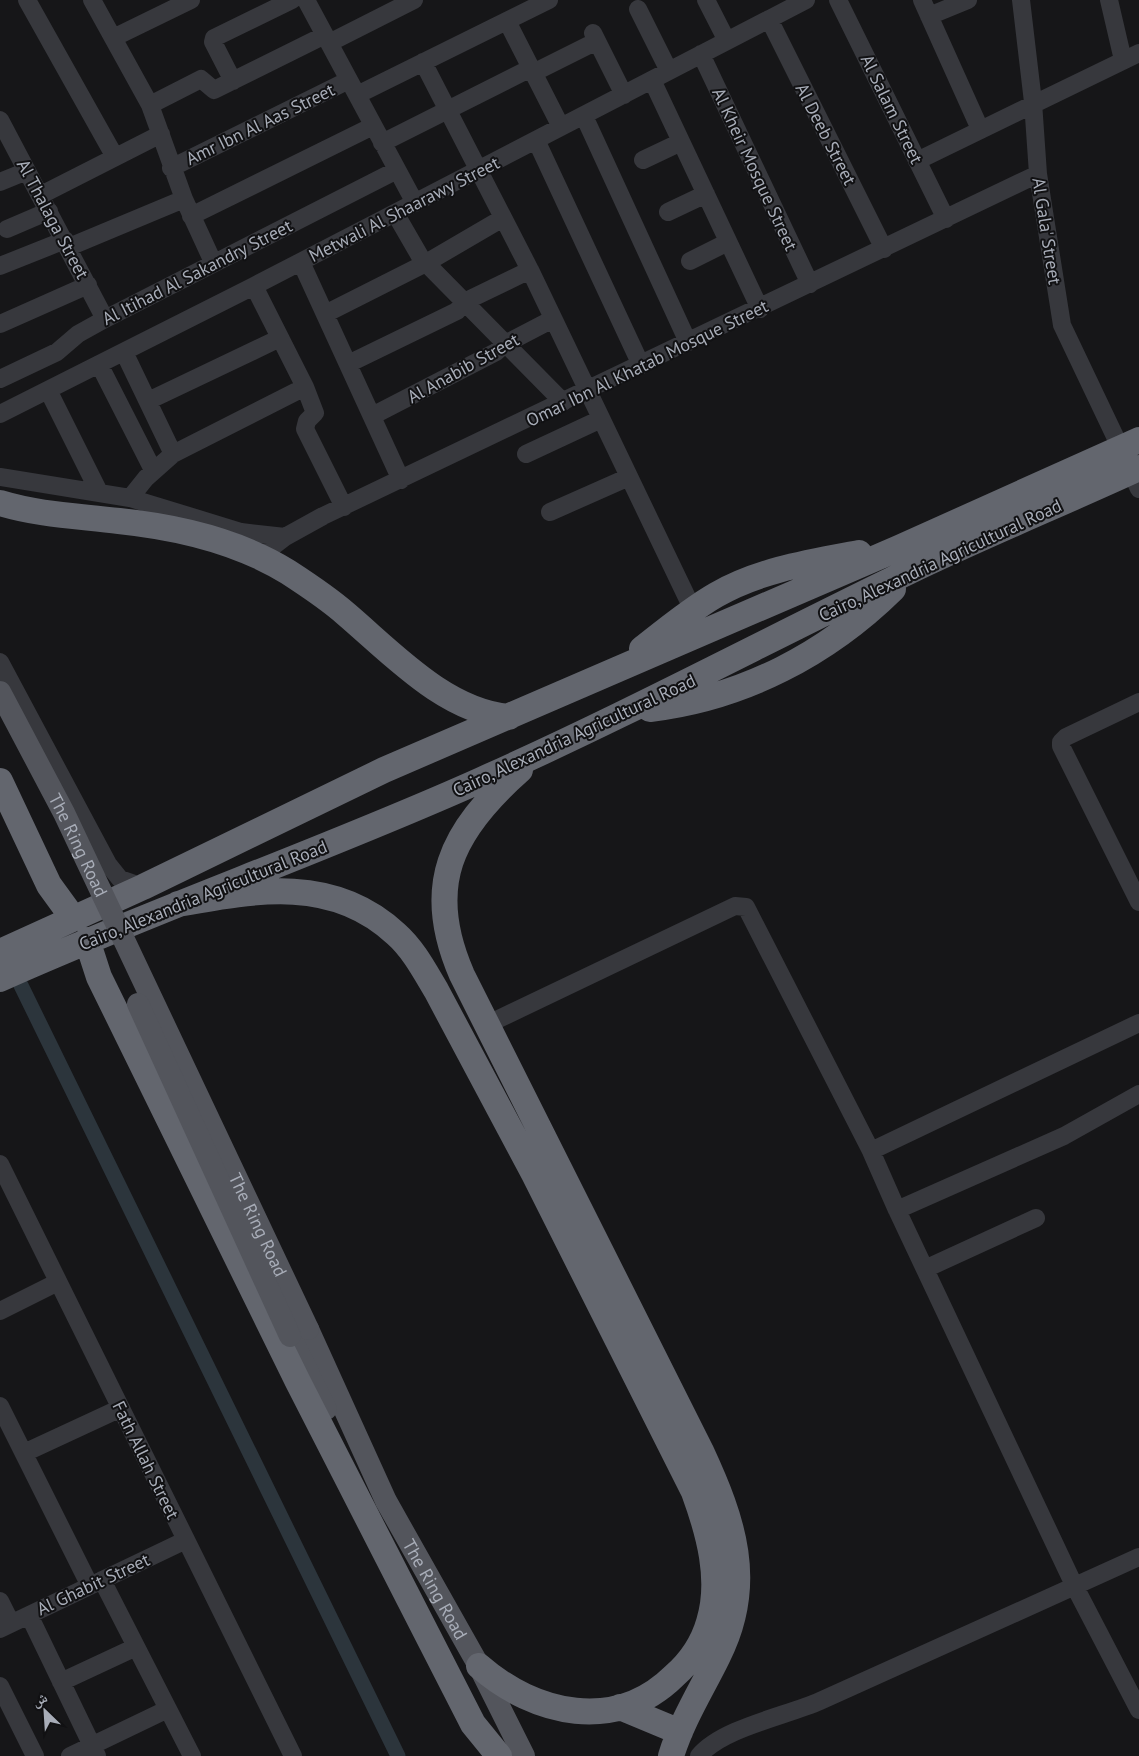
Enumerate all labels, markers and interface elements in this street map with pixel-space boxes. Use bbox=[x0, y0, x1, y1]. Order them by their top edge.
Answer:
street label: Al Salam Street bbox=[856, 51, 928, 167]
street label: Amr Ibn Al Aas Street bbox=[182, 78, 338, 170]
street label: Al Deeb Street bbox=[791, 79, 861, 189]
street label: Al Kheir Mosque Street bbox=[707, 84, 803, 254]
street label: Metwali Al Shaarawy Street bbox=[305, 151, 503, 267]
street label: Al Thalaga Street bbox=[12, 155, 94, 283]
street label: Al Gala' Street bbox=[1027, 176, 1067, 286]
street label: Al Itihad Al Sakandry Street bbox=[98, 214, 296, 330]
street label: Omar Ibn Al Khatab Mosque Street bbox=[522, 294, 772, 432]
street label: Al Anabib Street bbox=[403, 328, 523, 408]
street label: Cairo, Alexandria Agricultural Road bbox=[815, 493, 1065, 627]
street label: Cairo, Alexandria Agricultural Road bbox=[449, 668, 699, 802]
street label: The Ring Road bbox=[44, 789, 113, 900]
street label: Cairo, Alexandria Agricultural Road bbox=[76, 835, 330, 955]
street label: The Ring Road bbox=[224, 1169, 293, 1280]
street label: Fath Allah Street bbox=[107, 1397, 185, 1523]
street label: The Ring Road bbox=[398, 1535, 473, 1643]
street label: Al Ghabit Street bbox=[33, 1548, 153, 1620]
north arrow bbox=[20, 1686, 70, 1736]
text: ش bbox=[29, 1688, 50, 1711]

